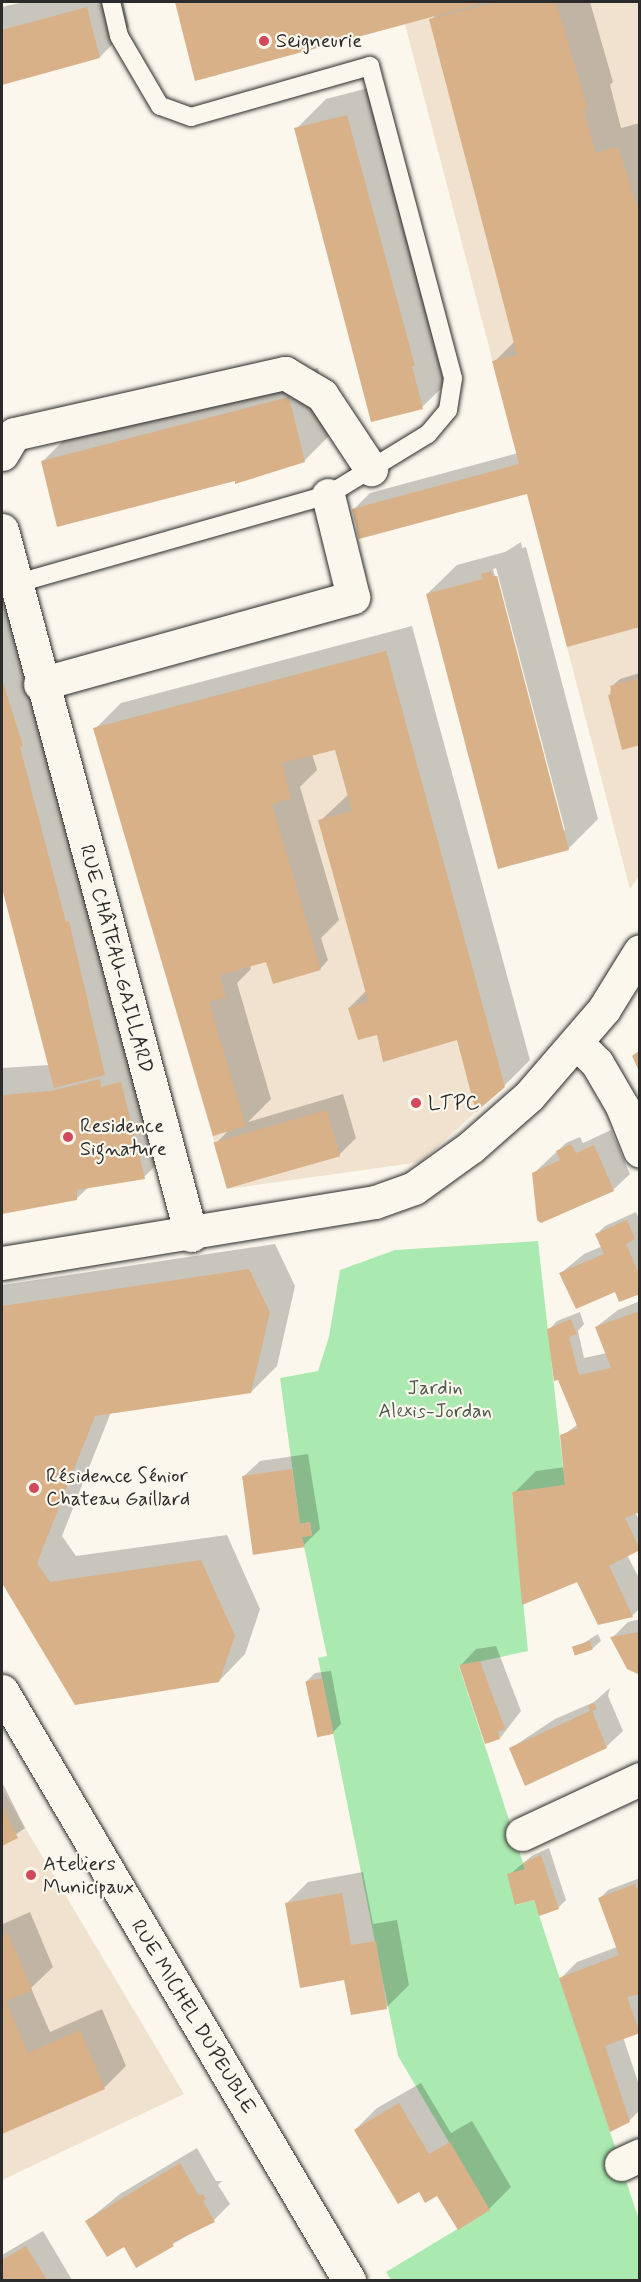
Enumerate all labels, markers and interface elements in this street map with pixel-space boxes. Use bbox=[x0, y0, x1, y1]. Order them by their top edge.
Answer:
place label: Seigneurie bbox=[276, 29, 362, 53]
marker: Seigneurie bbox=[257, 34, 271, 48]
street label: RUE CHÂTEAU-GAILLARD bbox=[74, 842, 158, 1076]
place label: LTPC bbox=[428, 1091, 480, 1115]
marker: LTPC bbox=[409, 1096, 423, 1110]
place label: Residence Signature bbox=[80, 1114, 167, 1161]
marker: Residence Signature bbox=[61, 1130, 75, 1144]
park label: Jardin Alexis-Jordan bbox=[378, 1377, 492, 1424]
place label: Résidence Sénior Chateau Gaillard bbox=[46, 1464, 191, 1511]
marker: Résidence Sénior Chateau Gaillard bbox=[27, 1481, 41, 1495]
place label: Ateliers Municipaux bbox=[43, 1852, 134, 1899]
marker: Ateliers Municipaux bbox=[24, 1868, 38, 1882]
street label: RUE MICHEL DUPEUBLE bbox=[123, 1912, 263, 2122]

